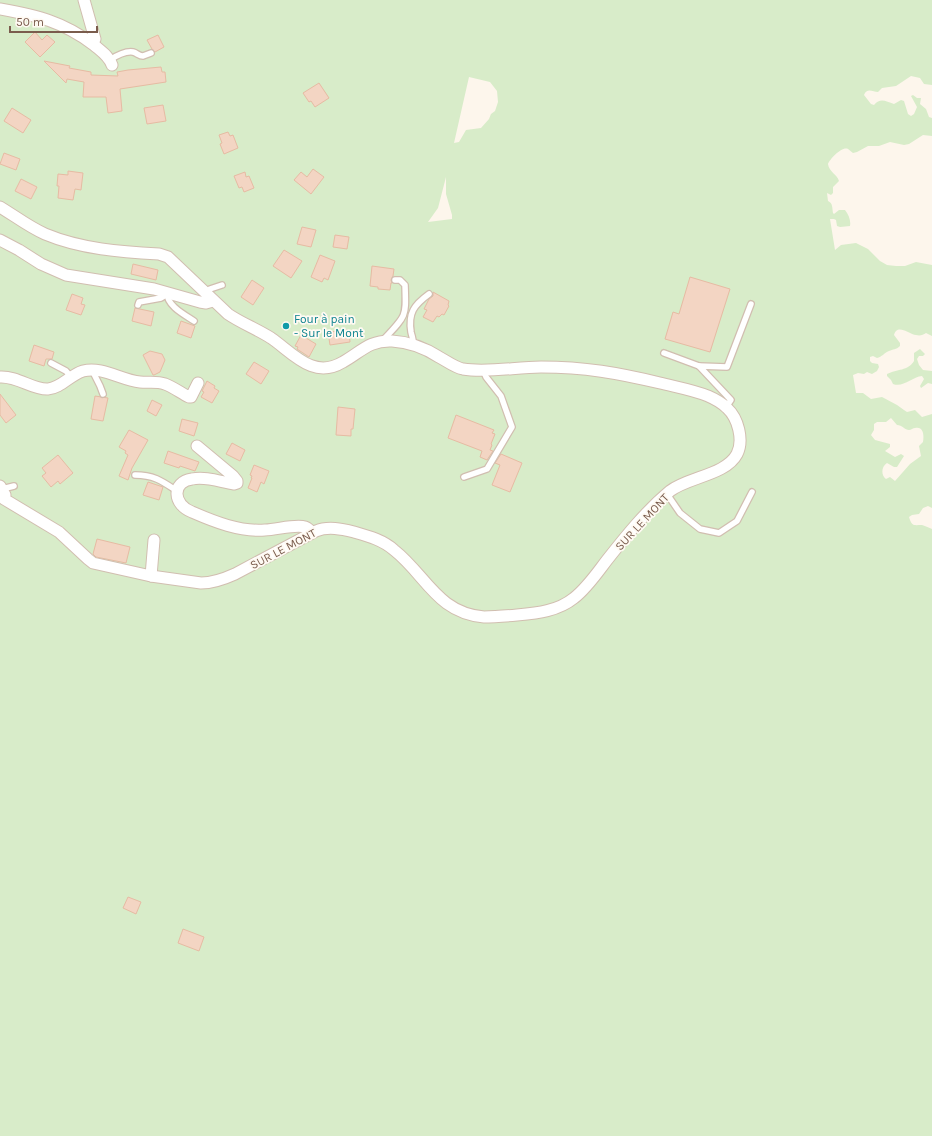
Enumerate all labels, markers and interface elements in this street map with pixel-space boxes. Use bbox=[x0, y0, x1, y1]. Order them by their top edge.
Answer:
scale bar bbox=[10, 8, 97, 34]
text: 50 m bbox=[16, 15, 44, 29]
place label: Four à pain - Sur le Mont bbox=[294, 312, 364, 340]
marker: Four à pain - Sur le Mont bbox=[281, 321, 291, 331]
street label: SUR LE MONT bbox=[612, 491, 672, 553]
street label: SUR LE MONT bbox=[248, 526, 318, 572]

